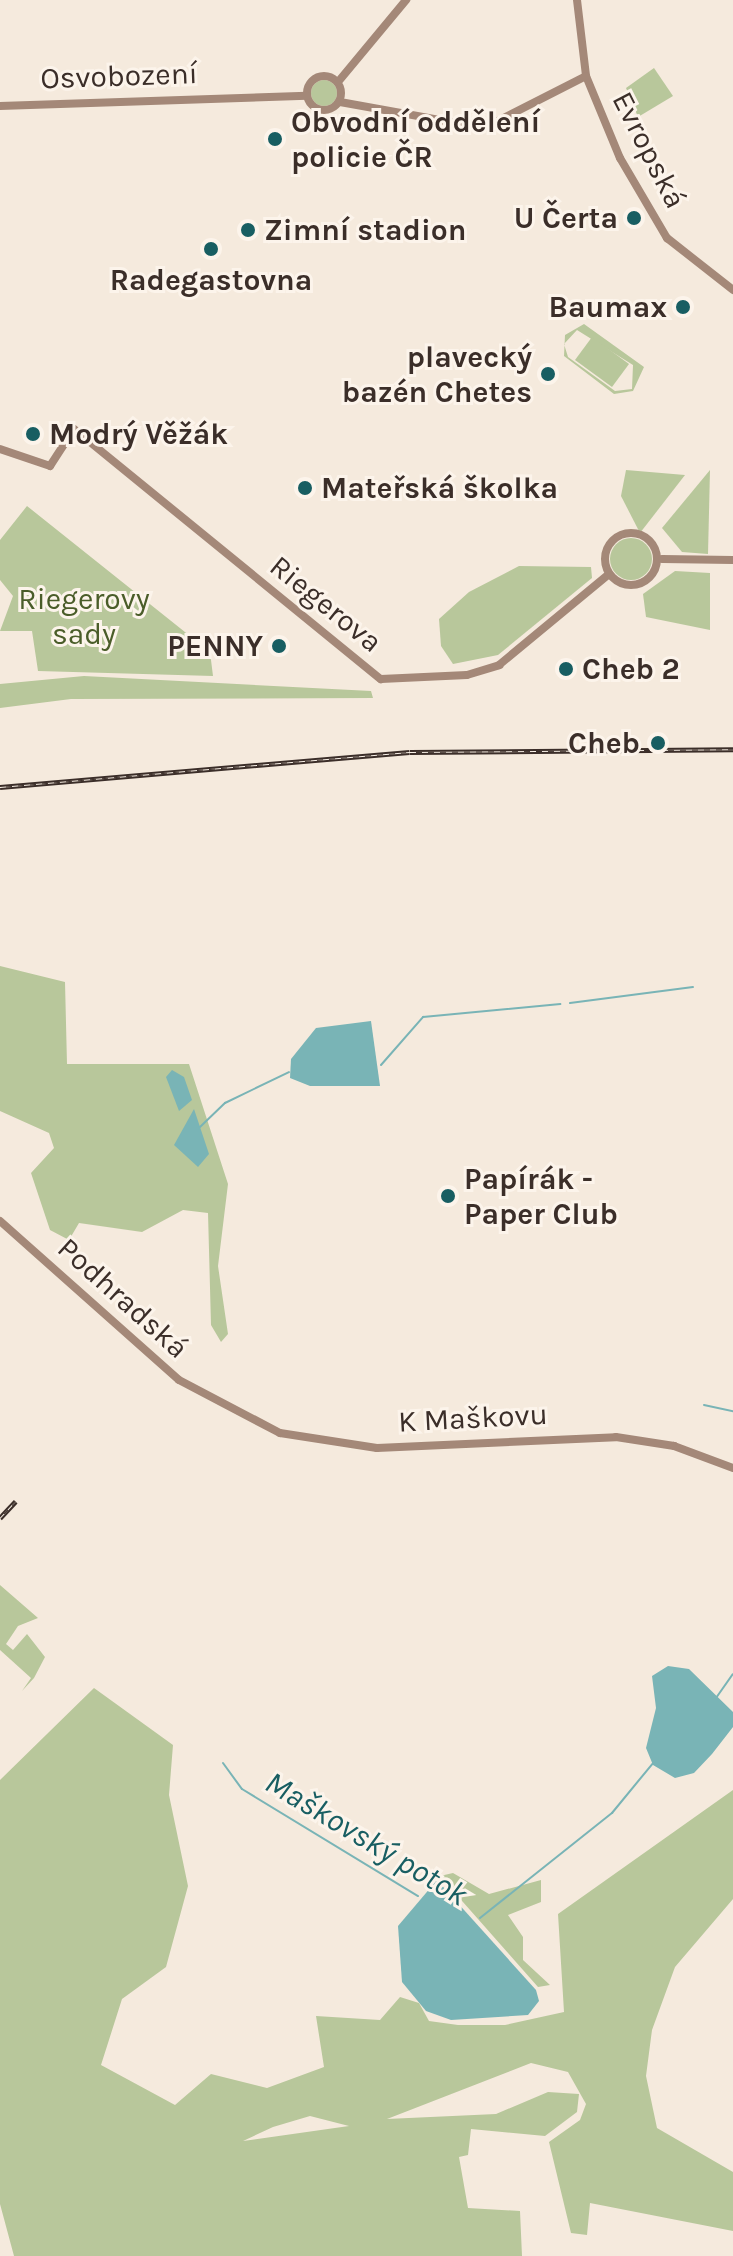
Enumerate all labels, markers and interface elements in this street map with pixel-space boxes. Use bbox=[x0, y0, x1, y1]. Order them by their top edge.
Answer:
street label: Osvobození bbox=[40, 55, 198, 97]
street label: Evropská bbox=[604, 86, 694, 214]
place label: Obvodní oddělení policie ČR bbox=[291, 104, 540, 174]
marker: Obvodní oddělení policie ČR bbox=[266, 130, 284, 148]
place label: U Čerta bbox=[514, 200, 618, 236]
marker: U Čerta bbox=[625, 209, 643, 227]
place label: Zimní stadion bbox=[264, 212, 466, 248]
marker: Zimní stadion bbox=[239, 221, 257, 239]
marker: Radegastovna bbox=[202, 240, 220, 258]
place label: Radegastovna bbox=[110, 262, 312, 298]
place label: Baumax bbox=[549, 289, 667, 325]
marker: Baumax bbox=[674, 298, 692, 316]
place label: plavecký bazén Chetes bbox=[342, 339, 532, 410]
marker: plavecký bazén Chetes bbox=[539, 365, 557, 383]
place label: Modrý Věžák bbox=[49, 416, 228, 452]
marker: Modrý Věžák bbox=[24, 425, 42, 443]
place label: Mateřská školka bbox=[321, 470, 558, 506]
marker: Mateřská školka bbox=[296, 479, 314, 497]
street label: Riegerova bbox=[263, 548, 389, 660]
park label: Riegerovy sady bbox=[18, 581, 150, 652]
place label: PENNY bbox=[167, 628, 263, 664]
marker: PENNY bbox=[270, 637, 288, 655]
place label: Cheb 2 bbox=[582, 651, 680, 687]
marker: Cheb 2 bbox=[557, 660, 575, 678]
place label: Cheb bbox=[568, 725, 640, 761]
marker: Cheb bbox=[647, 732, 669, 754]
place label: Papírák - Paper Club bbox=[464, 1161, 618, 1232]
marker: Papírák - Paper Club bbox=[439, 1187, 457, 1205]
street label: Podhradská bbox=[50, 1230, 196, 1366]
street label: K Maškovu bbox=[397, 1396, 549, 1440]
water label: Maškovský potok bbox=[258, 1763, 474, 1915]

